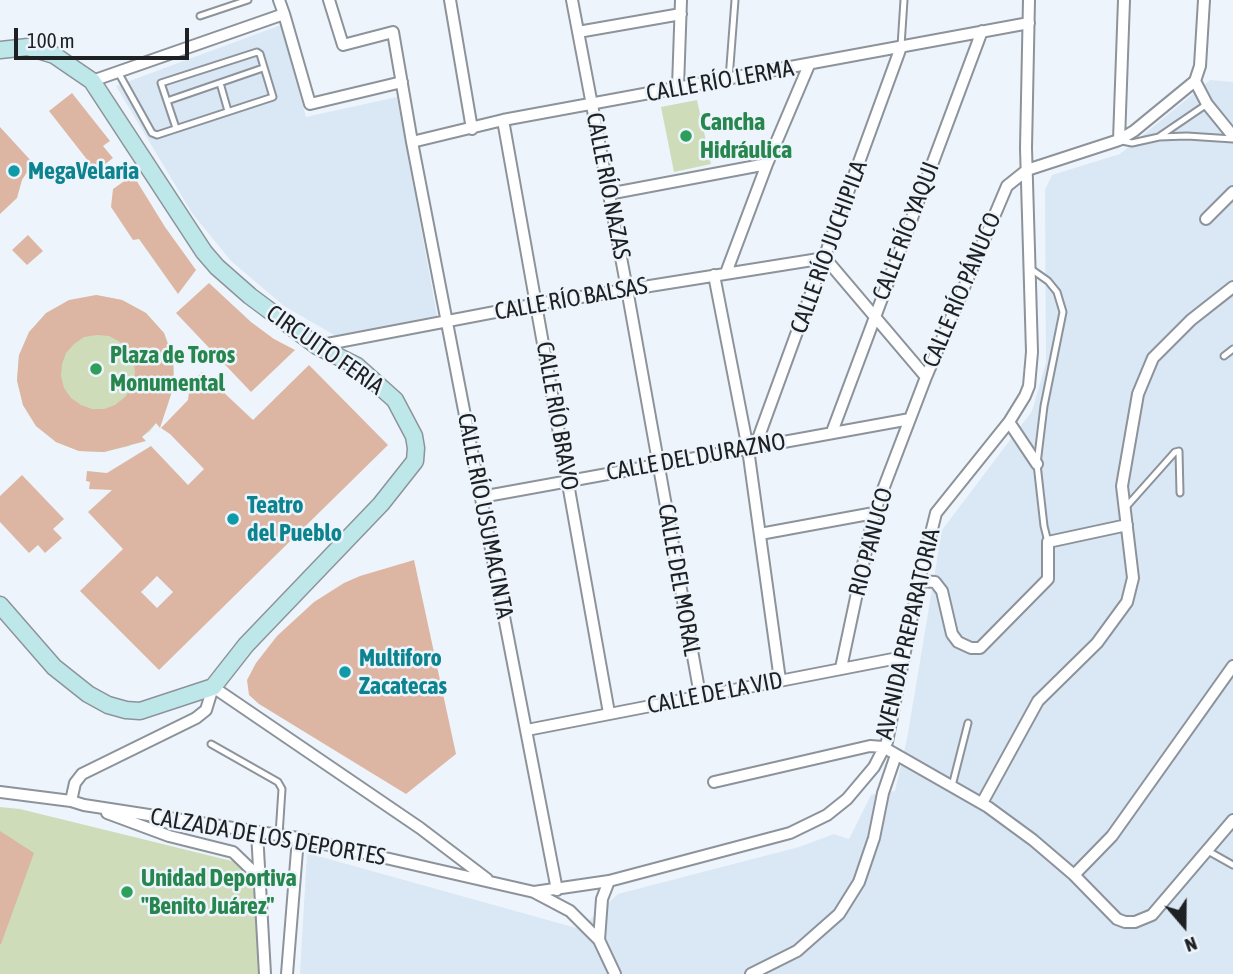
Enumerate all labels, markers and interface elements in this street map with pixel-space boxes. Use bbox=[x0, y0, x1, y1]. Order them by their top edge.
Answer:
scale bar bbox=[18, 14, 192, 58]
text: 100 m bbox=[27, 28, 75, 52]
street label: CALLE RÍO LERMA bbox=[644, 54, 796, 108]
place label: Cancha Hidráulica bbox=[700, 108, 792, 164]
street label: CALLE RÍO NAZAS bbox=[580, 110, 636, 262]
marker: Cancha Hidráulica bbox=[678, 128, 694, 144]
place label: MegaVelaria bbox=[28, 157, 139, 185]
street label: CALLE RÍO JUCHIPILA bbox=[784, 157, 874, 337]
street label: CALLE RÍO YAQUI bbox=[866, 158, 946, 304]
marker: MegaVelaria bbox=[6, 163, 22, 179]
street label: CALLE RÍO PÁNUCO bbox=[916, 208, 1008, 372]
street label: CALLE RÍO BALSAS bbox=[492, 271, 650, 327]
street label: CIRCUITO FERIA bbox=[261, 299, 389, 401]
street label: CALLE RÍO BRAVO bbox=[530, 340, 584, 492]
place label: Plaza de Toros Monumental bbox=[110, 341, 235, 397]
marker: Plaza de Toros Monumental bbox=[88, 361, 104, 377]
street label: CALLE RÍO USUMACINTA bbox=[451, 411, 519, 621]
street label: CALLE DEL DURAZNO bbox=[604, 427, 788, 487]
street label: RIO PANUCO bbox=[843, 485, 899, 599]
place label: Teatro del Pueblo bbox=[247, 491, 342, 547]
street label: CALLE DEL MORAL bbox=[651, 502, 707, 658]
marker: Teatro del Pueblo bbox=[225, 511, 241, 527]
street label: AVENIDA PREPARATORIA bbox=[870, 526, 946, 742]
place label: Multiforo Zacatecas bbox=[359, 644, 447, 700]
marker: Multiforo Zacatecas bbox=[337, 664, 353, 680]
street label: CALLE DE LA VID bbox=[645, 666, 785, 720]
street label: CALZADA DE LOS DEPORTES bbox=[148, 802, 388, 872]
place label: Unidad Deportiva "Benito Juárez" bbox=[141, 864, 297, 920]
marker: Unidad Deportiva "Benito Juárez" bbox=[119, 884, 135, 900]
north arrow bbox=[1149, 890, 1219, 960]
text: N bbox=[1182, 932, 1200, 957]

